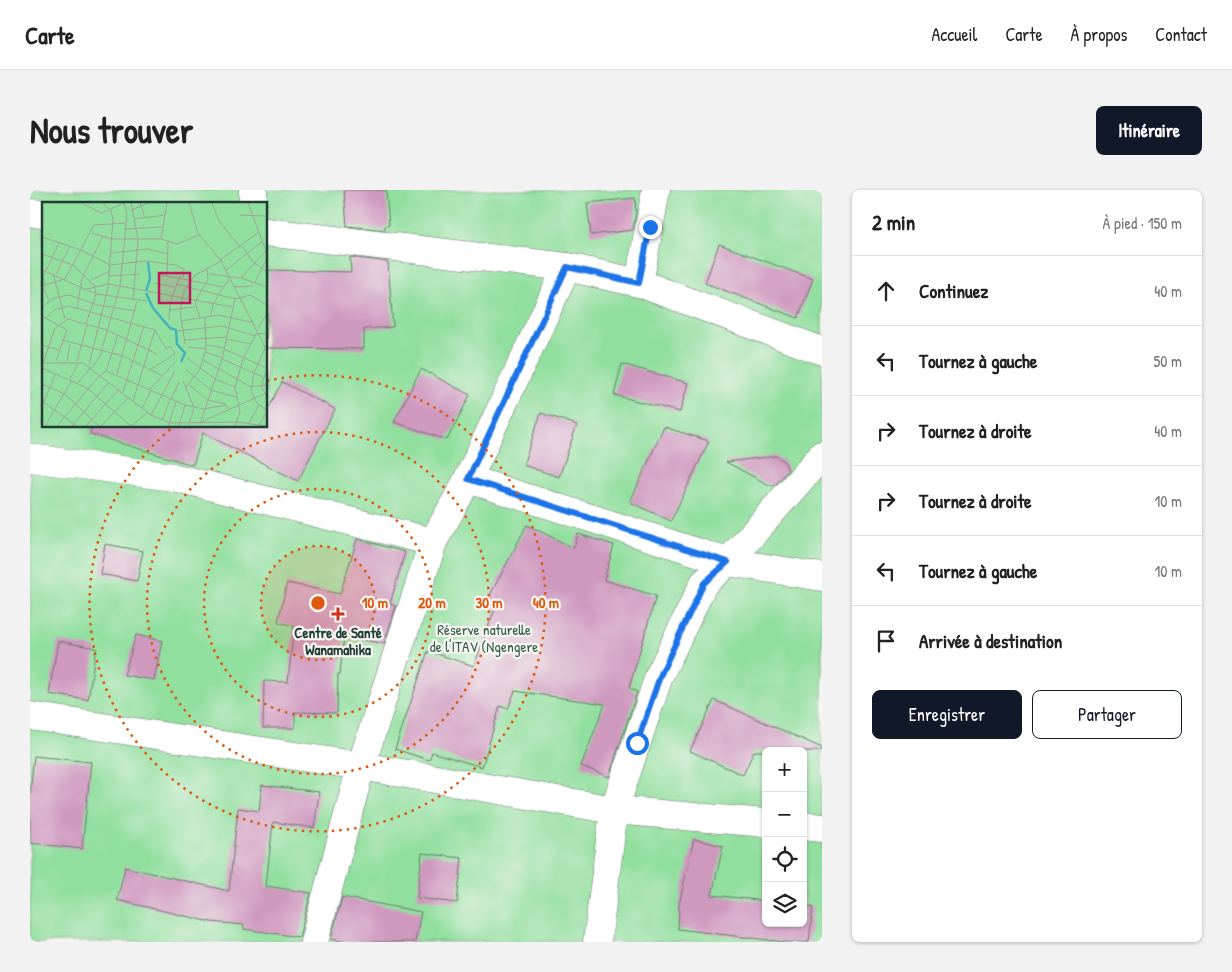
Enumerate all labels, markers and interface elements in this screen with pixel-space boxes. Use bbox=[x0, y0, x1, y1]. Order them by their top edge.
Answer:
text: Carte bbox=[25, 19, 75, 51]
text: Accueil bbox=[931, 22, 977, 47]
text: Carte bbox=[1005, 22, 1043, 47]
text: À propos bbox=[1071, 22, 1127, 47]
text: Contact bbox=[1155, 22, 1207, 47]
button: Itinéraire bbox=[1096, 106, 1202, 155]
text: Nous trouver bbox=[30, 107, 193, 154]
inset map bbox=[42, 202, 268, 428]
text: 2 min bbox=[872, 208, 915, 237]
text: À pied · 150 m bbox=[1103, 212, 1182, 234]
route end bbox=[639, 216, 662, 239]
icon: ahead bbox=[872, 277, 900, 305]
text: Continuez bbox=[919, 278, 988, 304]
text: 40 m bbox=[1154, 280, 1182, 302]
icon: left bbox=[872, 347, 900, 375]
text: Tournez à gauche bbox=[919, 348, 1037, 374]
text: 50 m bbox=[1154, 350, 1182, 372]
icon: right bbox=[872, 417, 900, 445]
text: Tournez à droite bbox=[919, 418, 1032, 444]
text: 40 m bbox=[1154, 420, 1182, 442]
icon: right bbox=[872, 487, 900, 515]
text: Tournez à droite bbox=[919, 488, 1032, 514]
text: 10 m bbox=[1154, 490, 1182, 512]
icon: left bbox=[872, 557, 900, 585]
text: Tournez à gauche bbox=[919, 558, 1037, 584]
text: 10 m bbox=[1154, 560, 1182, 582]
text: 10 m bbox=[362, 592, 388, 613]
text: 20 m bbox=[418, 592, 446, 613]
text: 30 m bbox=[475, 592, 503, 613]
text: 40 m bbox=[533, 592, 559, 613]
centre of rings bbox=[309, 594, 327, 612]
marker: Centre de Santé Wanamahika bbox=[331, 607, 345, 621]
park label: Réserve naturelle de l'ITAV (Ngengere bbox=[430, 619, 538, 657]
place label: Centre de Santé Wanamahika bbox=[294, 622, 382, 660]
icon: arrive bbox=[872, 627, 900, 655]
text: Arrivée à destination bbox=[919, 628, 1062, 654]
button: Enregistrer bbox=[872, 690, 1022, 739]
button: Partager bbox=[1032, 690, 1182, 739]
route start bbox=[626, 732, 649, 755]
map controls bbox=[762, 747, 807, 927]
button: + bbox=[762, 747, 807, 792]
button: − bbox=[762, 792, 807, 837]
button: locate bbox=[762, 837, 807, 882]
button: layers bbox=[762, 882, 807, 927]

